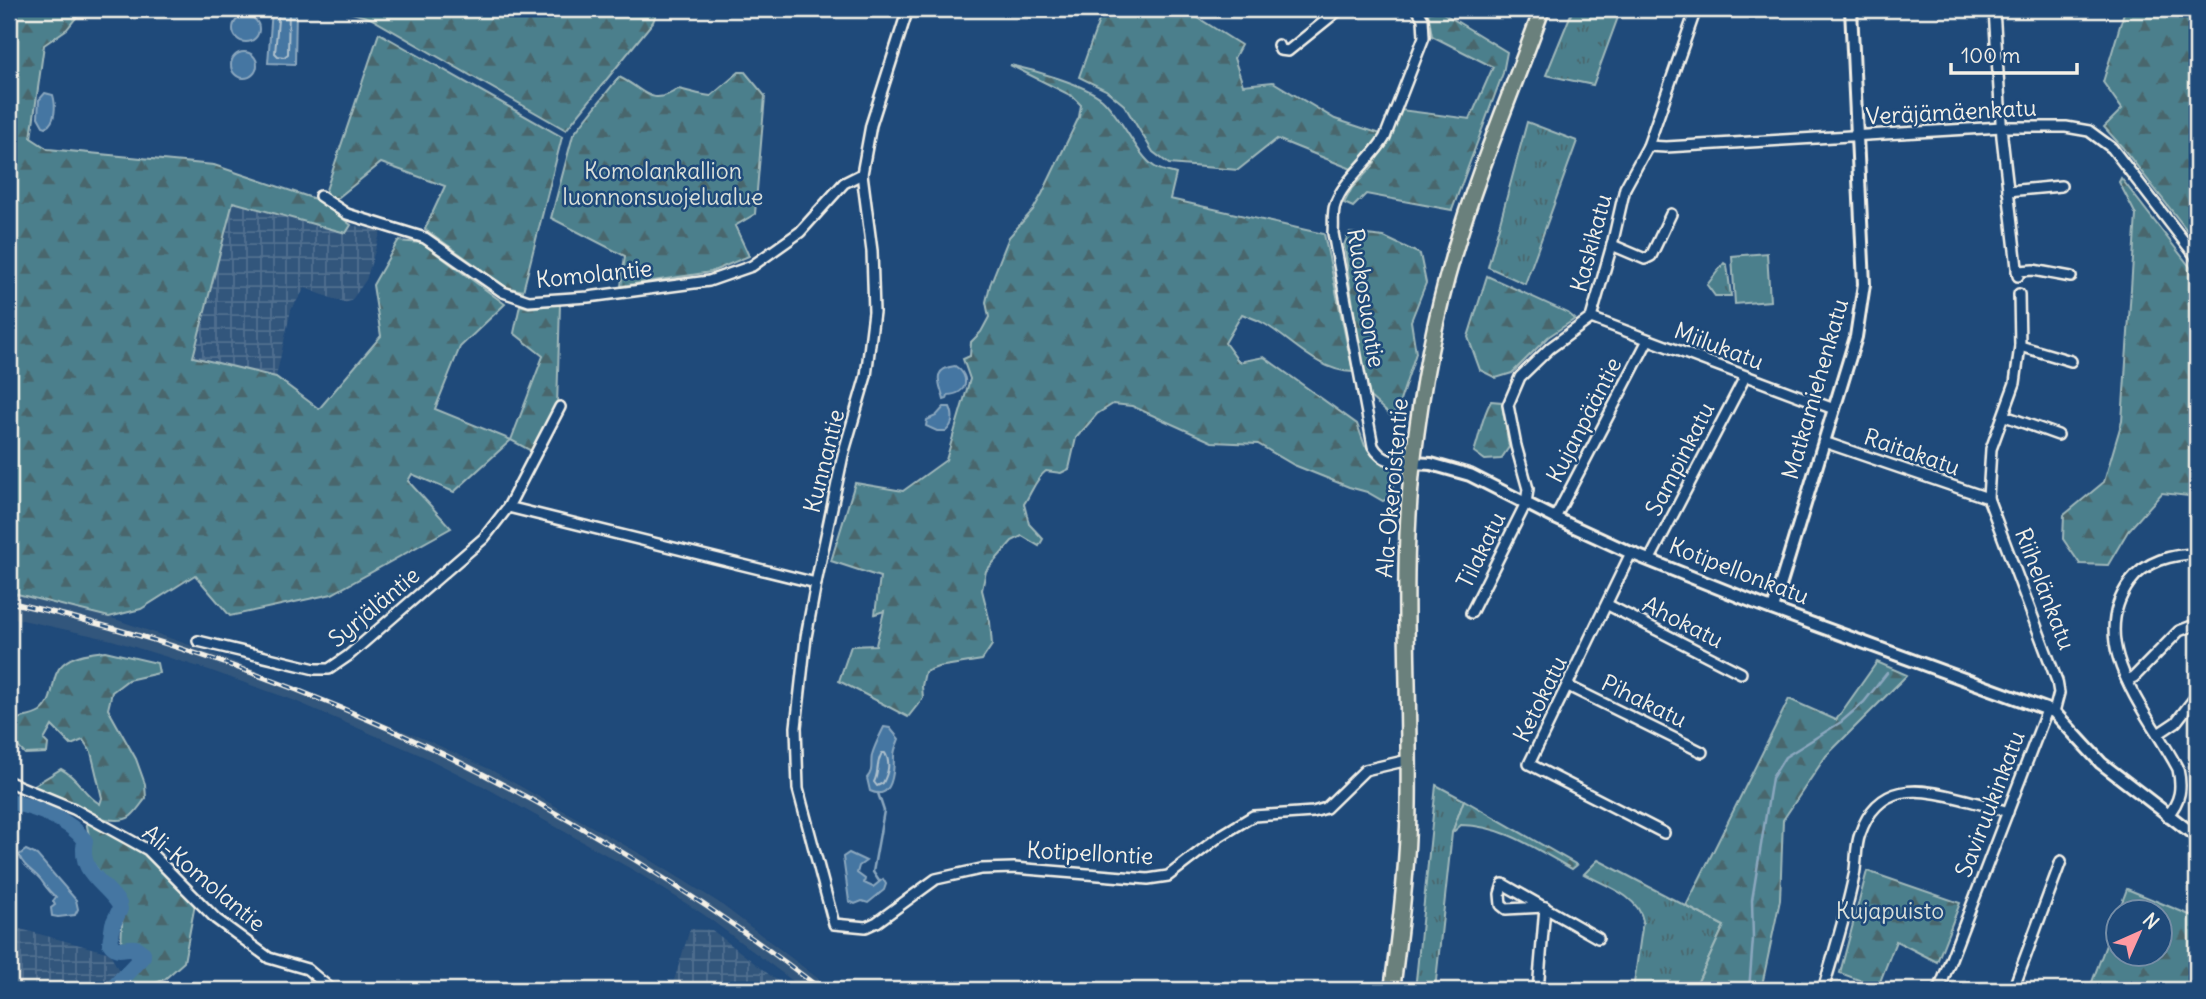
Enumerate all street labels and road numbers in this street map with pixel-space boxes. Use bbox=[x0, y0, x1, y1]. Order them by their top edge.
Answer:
street label: Veräjämäenkatu bbox=[1865, 93, 2037, 130]
street label: Kaskikatu bbox=[1564, 191, 1618, 295]
street label: Ruokosuontie bbox=[1341, 226, 1392, 370]
street label: Komolantie bbox=[534, 253, 653, 294]
street label: Matkamiehenkatu bbox=[1775, 295, 1854, 483]
street label: Miilukatu bbox=[1670, 315, 1768, 376]
street label: Kujanpääntie bbox=[1540, 352, 1627, 487]
street label: Ala-Okeroistentie bbox=[1369, 397, 1414, 579]
street label: Sampinkatu bbox=[1639, 397, 1721, 520]
street label: Kunnantie bbox=[797, 406, 850, 516]
street label: Raitakatu bbox=[1860, 422, 1964, 481]
street label: Tilakatu bbox=[1450, 507, 1511, 593]
street label: Riihelänkatu bbox=[2009, 524, 2082, 654]
street label: Kotipellonkatu bbox=[1665, 531, 1813, 611]
street label: Syrjäläntie bbox=[322, 560, 425, 653]
street label: Ahokatu bbox=[1638, 589, 1729, 654]
street label: Ketokatu bbox=[1506, 651, 1573, 747]
street label: Pihakatu bbox=[1597, 668, 1692, 734]
street label: Saviruukinkatu bbox=[1948, 727, 2031, 881]
street label: Ali-Komolantie bbox=[137, 818, 272, 937]
street label: Kotipellontie bbox=[1026, 835, 1154, 870]

